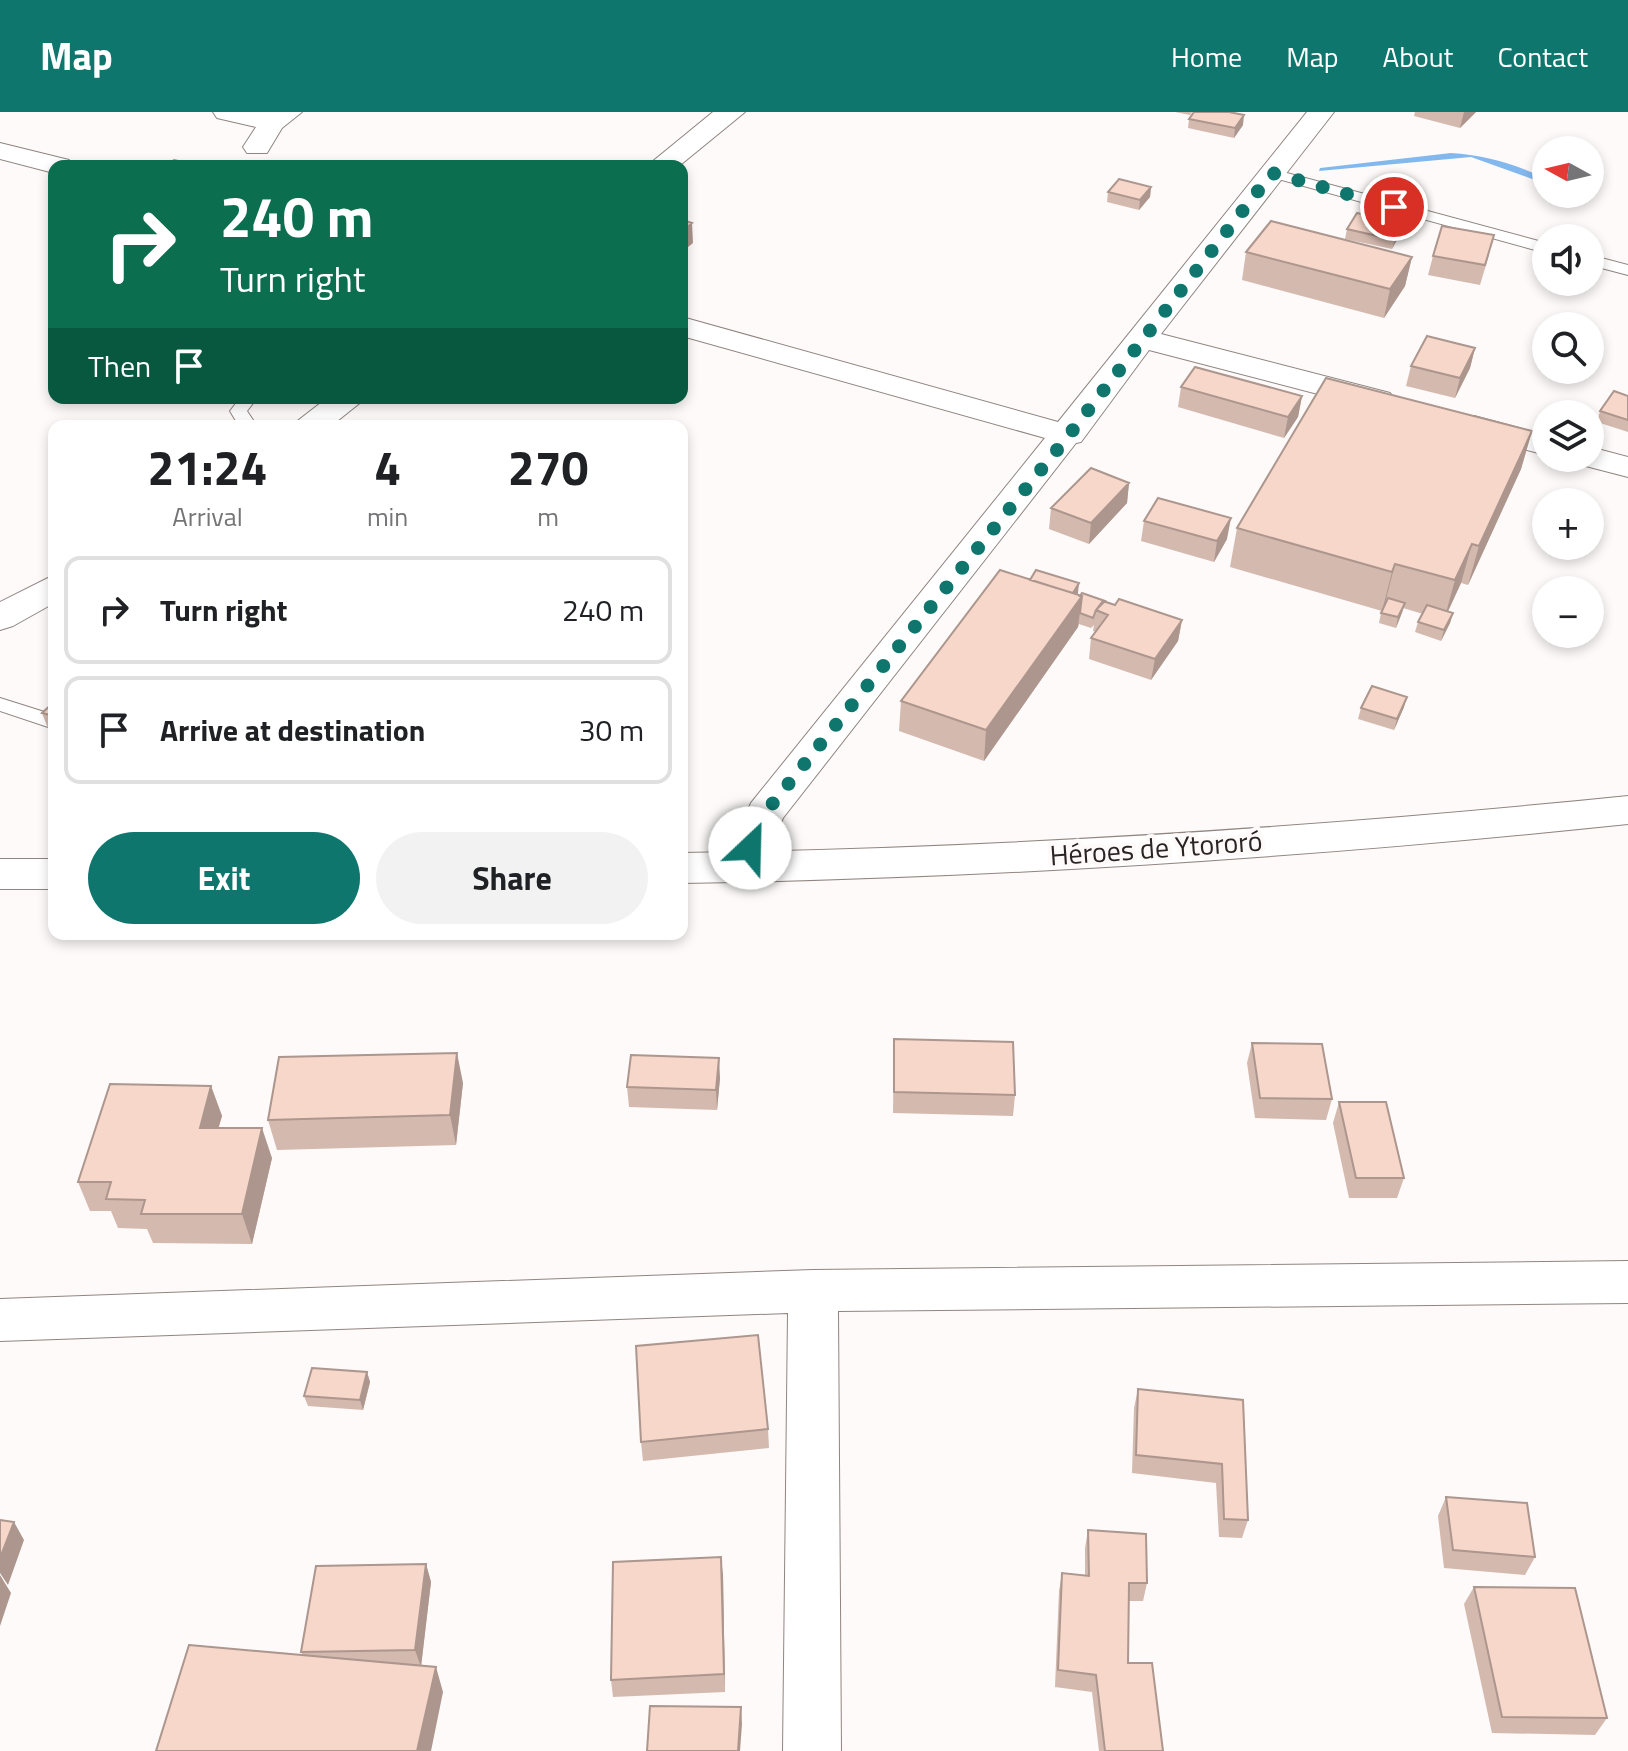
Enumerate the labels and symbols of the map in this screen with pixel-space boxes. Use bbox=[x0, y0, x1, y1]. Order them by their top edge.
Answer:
north arrow bbox=[1532, 136, 1604, 208]
pin bbox=[1360, 173, 1428, 241]
position arrow bbox=[708, 806, 792, 890]
street label: Héroes de Ytororó bbox=[1048, 819, 1264, 876]

